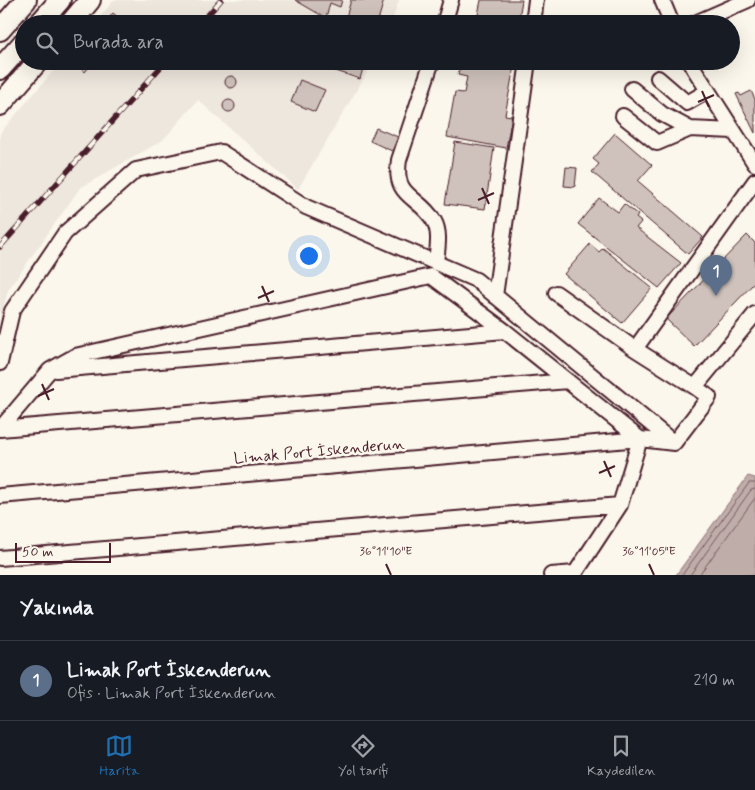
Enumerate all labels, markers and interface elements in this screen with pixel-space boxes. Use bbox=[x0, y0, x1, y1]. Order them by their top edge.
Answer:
search box bbox=[15, 15, 740, 70]
icon: search bbox=[33, 29, 61, 57]
text: Burada ara bbox=[73, 30, 164, 55]
your location bbox=[296, 243, 322, 269]
pin: 1 bbox=[700, 255, 732, 296]
street label: Limak Port İskenderun bbox=[233, 434, 406, 469]
scale bar bbox=[15, 540, 111, 563]
text: 50 m bbox=[22, 543, 53, 561]
text: 36°11'10"E bbox=[360, 544, 412, 560]
text: 36°11'05"E bbox=[622, 544, 676, 560]
text: Yakında bbox=[20, 594, 94, 622]
text: Limak Port İskenderun bbox=[67, 658, 270, 683]
text: 1 bbox=[32, 670, 40, 691]
text: 210 m bbox=[694, 670, 735, 691]
text: Ofis · Limak Port İskenderun bbox=[67, 683, 276, 704]
tab: Harita bbox=[99, 732, 139, 780]
tab: Yol tarifi bbox=[338, 732, 388, 780]
tab: Kaydedilen bbox=[587, 732, 656, 780]

